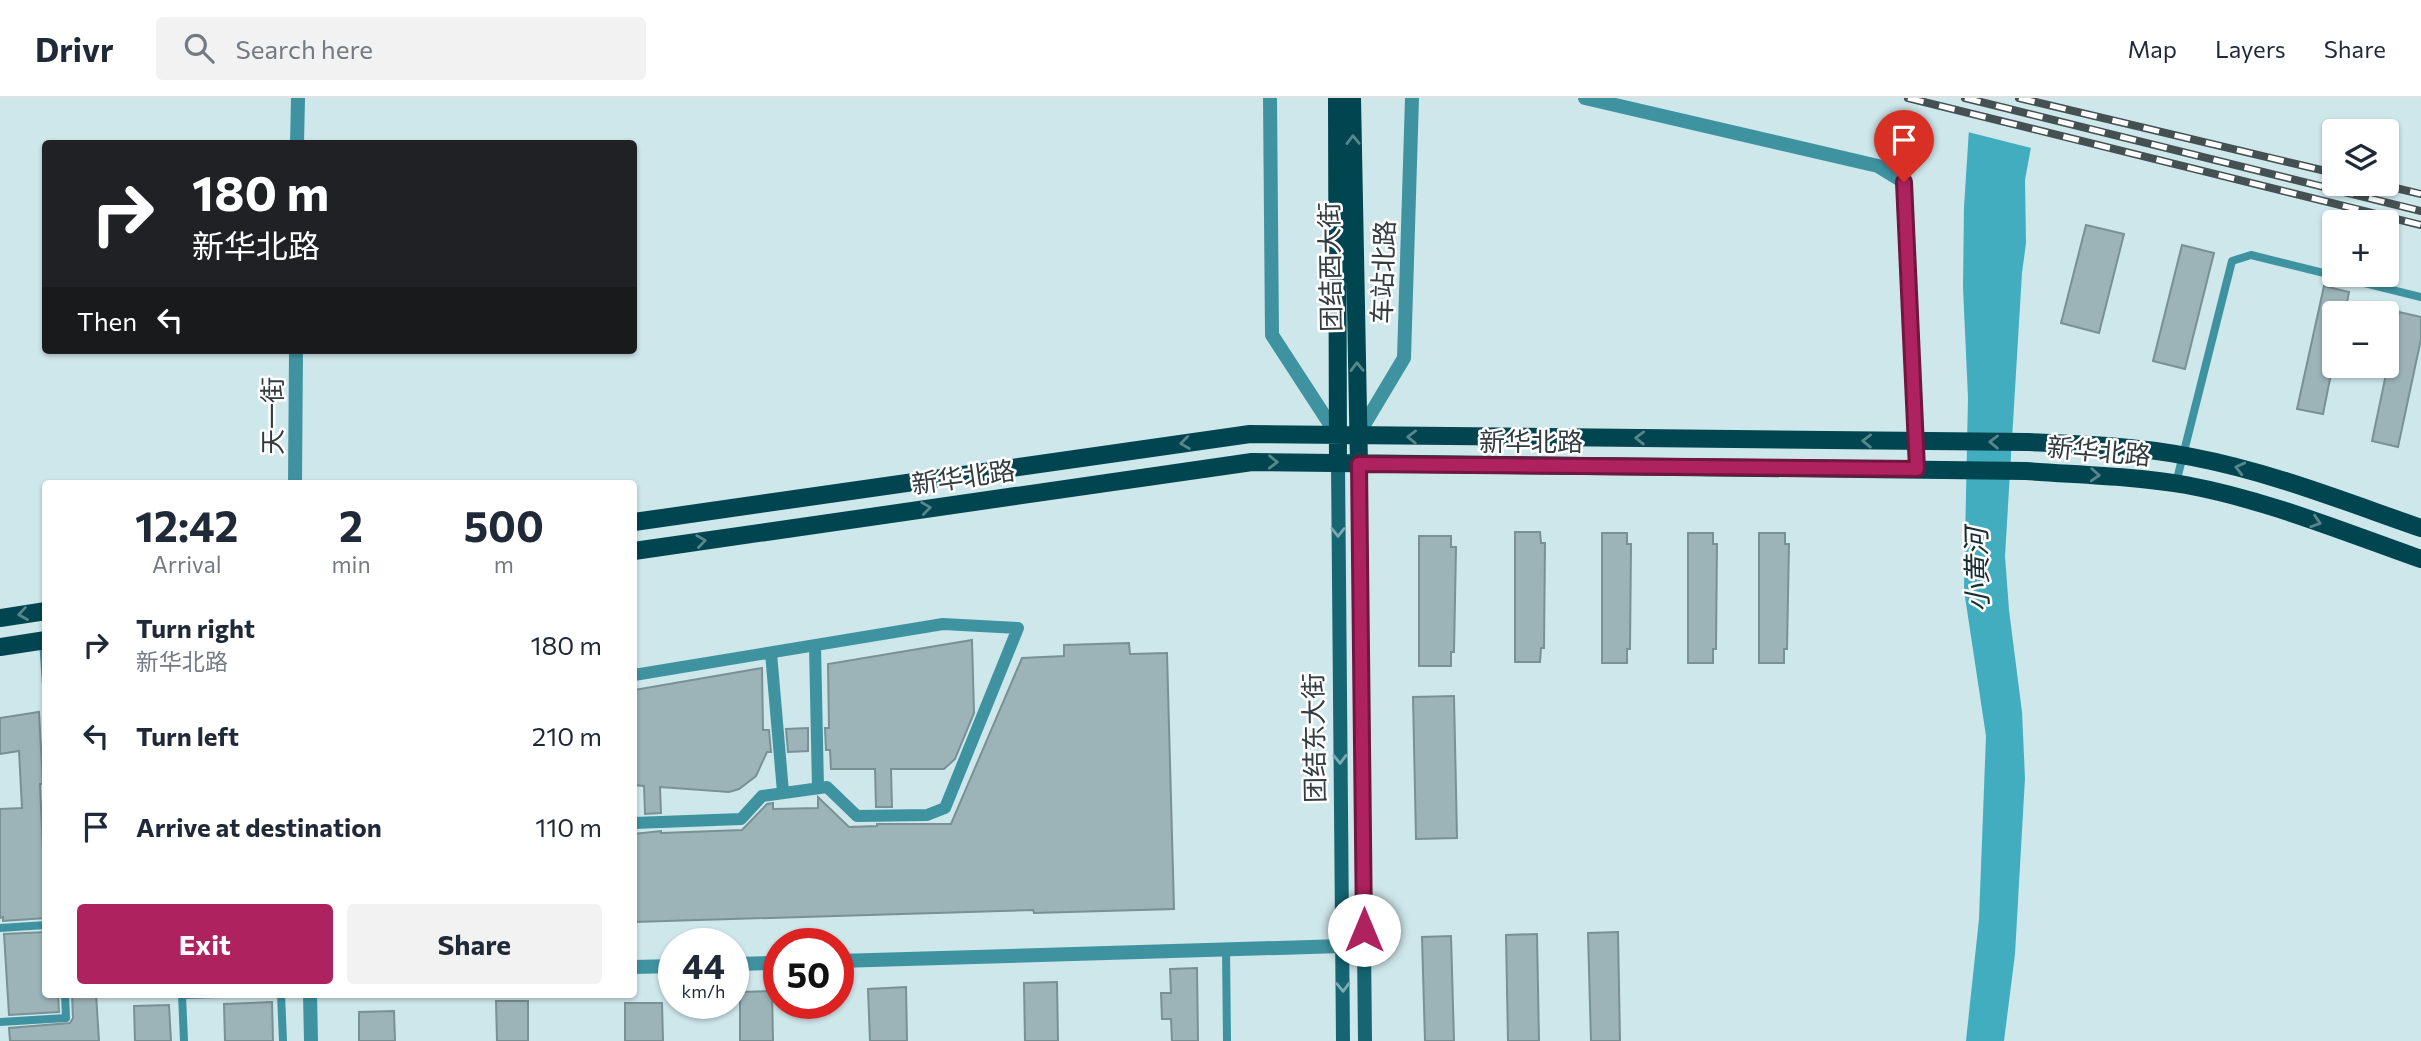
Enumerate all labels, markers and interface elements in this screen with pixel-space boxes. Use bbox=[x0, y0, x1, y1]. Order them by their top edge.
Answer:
search box bbox=[156, 17, 646, 80]
text: Drivr bbox=[35, 28, 114, 69]
icon: search bbox=[180, 29, 218, 67]
text: Search here bbox=[236, 33, 373, 64]
text: Map bbox=[2128, 34, 2177, 63]
text: Layers bbox=[2215, 34, 2286, 63]
text: Share bbox=[2324, 34, 2386, 63]
pin bbox=[1874, 110, 1934, 182]
map controls bbox=[2322, 119, 2399, 378]
button: layers bbox=[2322, 119, 2399, 196]
icon: arrive bbox=[1885, 121, 1923, 159]
one-way arrow bbox=[1345, 134, 1361, 144]
text: 180 m bbox=[192, 161, 329, 221]
icon: right bbox=[77, 168, 168, 259]
street label: 团结西大街 bbox=[1312, 202, 1346, 332]
button: + bbox=[2322, 210, 2399, 287]
street label: 车站北路 bbox=[1365, 219, 1399, 325]
text: 新华北路 bbox=[192, 225, 320, 265]
icon: left bbox=[151, 301, 189, 339]
button: − bbox=[2322, 301, 2399, 378]
text: Then bbox=[77, 305, 137, 336]
one-way arrow bbox=[1349, 361, 1365, 372]
street label: 天一街 bbox=[256, 377, 287, 455]
street label: 新华北路 bbox=[1479, 425, 1583, 456]
one-way arrow bbox=[1406, 429, 1417, 444]
street label: 新华北路 bbox=[2046, 430, 2152, 470]
one-way arrow bbox=[1634, 431, 1645, 446]
one-way arrow bbox=[1861, 433, 1872, 448]
one-way arrow bbox=[1988, 434, 1999, 450]
one-way arrow bbox=[1179, 435, 1191, 450]
street label: 新华北路 bbox=[909, 453, 1017, 499]
one-way arrow bbox=[1268, 454, 1279, 470]
one-way arrow bbox=[2234, 462, 2246, 476]
one-way arrow bbox=[2089, 467, 2100, 482]
text: 12:42 bbox=[135, 499, 238, 551]
text: 2 bbox=[339, 499, 363, 551]
text: 500 bbox=[464, 499, 544, 551]
one-way arrow bbox=[920, 501, 932, 516]
one-way arrow bbox=[2310, 514, 2322, 528]
water label: 小黄河 bbox=[1958, 523, 1994, 612]
one-way arrow bbox=[1330, 527, 1346, 537]
one-way arrow bbox=[695, 533, 707, 548]
text: Arrival bbox=[152, 550, 222, 578]
text: min bbox=[331, 550, 371, 578]
text: m bbox=[494, 550, 514, 578]
one-way arrow bbox=[17, 607, 29, 622]
text: Turn right bbox=[136, 612, 255, 643]
icon: right bbox=[77, 626, 115, 664]
text: 180 m bbox=[530, 629, 602, 660]
text: 新华北路 bbox=[136, 647, 228, 675]
street label: 团结东大街 bbox=[1296, 673, 1330, 803]
icon: left bbox=[77, 717, 115, 755]
text: Turn left bbox=[136, 720, 239, 751]
text: 210 m bbox=[532, 720, 602, 751]
one-way arrow bbox=[1332, 754, 1348, 765]
icon: arrive bbox=[77, 808, 115, 846]
text: Arrive at destination bbox=[136, 811, 382, 842]
text: 110 m bbox=[535, 811, 602, 842]
position arrow bbox=[1327, 893, 1401, 967]
button: Exit bbox=[77, 904, 333, 984]
button: Share bbox=[347, 904, 602, 984]
speed limit sign: 50 bbox=[763, 928, 854, 1019]
text: 44 bbox=[682, 943, 725, 986]
text: km/h bbox=[682, 980, 725, 1002]
one-way arrow bbox=[1335, 981, 1350, 992]

